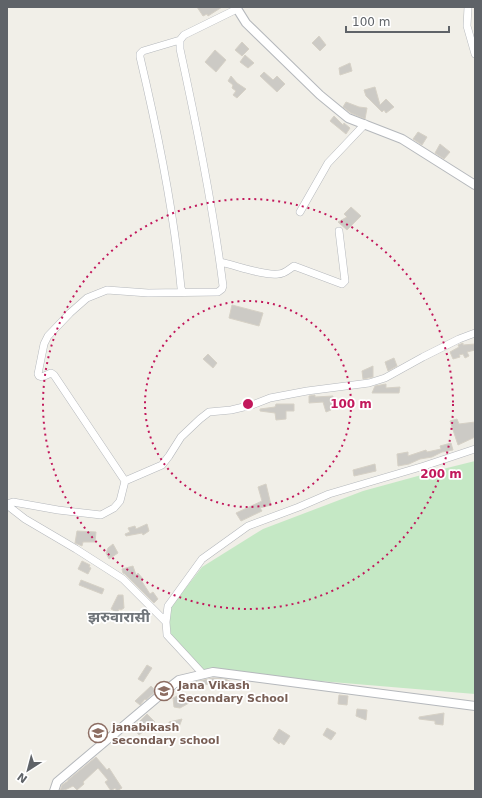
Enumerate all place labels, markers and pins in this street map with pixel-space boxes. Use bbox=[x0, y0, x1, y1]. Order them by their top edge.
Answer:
centre of rings bbox=[241, 397, 255, 411]
place label: Jana Vikash Secondary School bbox=[177, 679, 288, 705]
school or university icon: Jana Vikash Secondary School bbox=[153, 680, 175, 702]
place label: janabikash secondary school bbox=[111, 721, 219, 747]
school or university icon: janabikash secondary school bbox=[87, 722, 109, 744]

